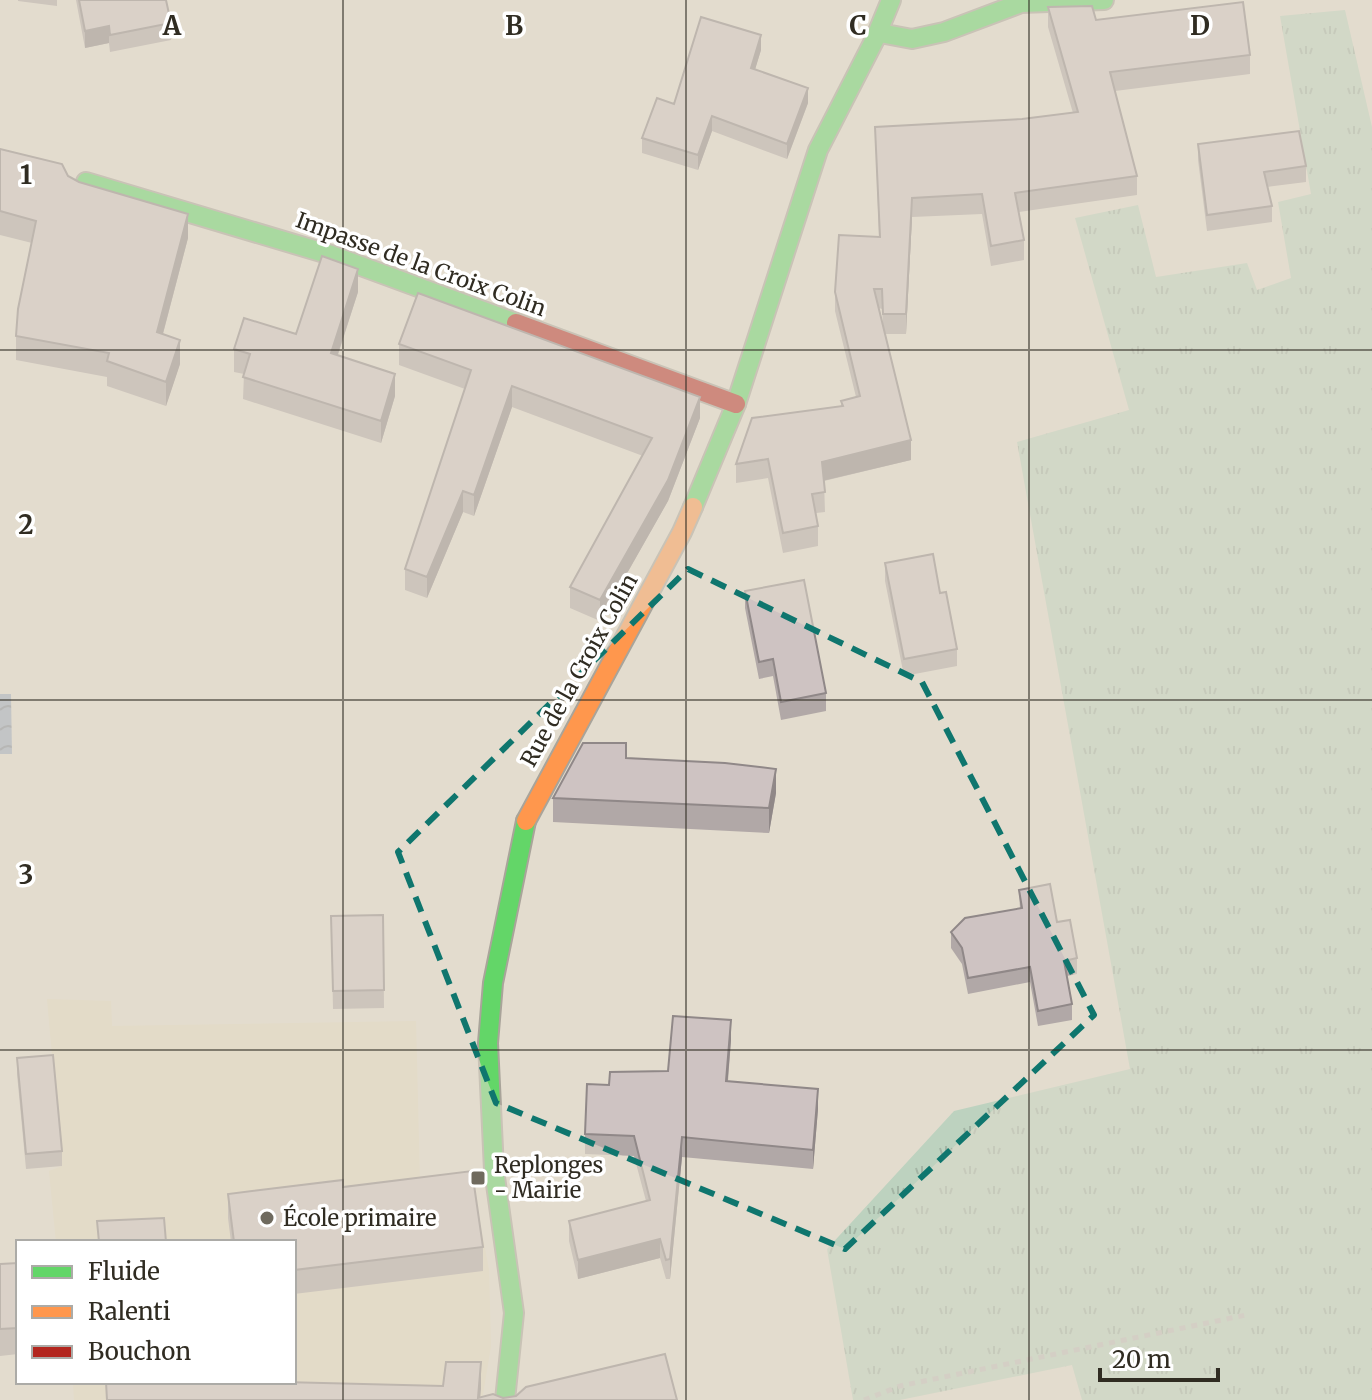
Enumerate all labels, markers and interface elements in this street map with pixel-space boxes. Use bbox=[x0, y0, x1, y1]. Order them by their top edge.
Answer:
text: A bbox=[162, 9, 182, 42]
text: B bbox=[505, 9, 523, 42]
text: C bbox=[849, 9, 867, 42]
text: D bbox=[1190, 9, 1210, 42]
text: 1 bbox=[20, 158, 32, 191]
street label: Impasse de la Croix Colin bbox=[292, 206, 550, 322]
text: 2 bbox=[18, 508, 34, 541]
street label: Rue de la Croix Colin bbox=[514, 568, 644, 771]
text: 3 bbox=[19, 858, 33, 891]
place label: Replonges - Mairie bbox=[494, 1151, 603, 1204]
marker: Replonges - Mairie bbox=[469, 1169, 487, 1187]
place label: École primaire bbox=[283, 1203, 436, 1232]
marker: École primaire bbox=[258, 1209, 276, 1227]
legend bbox=[16, 1240, 296, 1384]
text: Fluide bbox=[88, 1256, 160, 1287]
text: Ralenti bbox=[88, 1296, 171, 1327]
scale bar bbox=[1100, 1332, 1218, 1382]
text: Bouchon bbox=[88, 1336, 191, 1367]
text: 20 m bbox=[1112, 1344, 1171, 1375]

